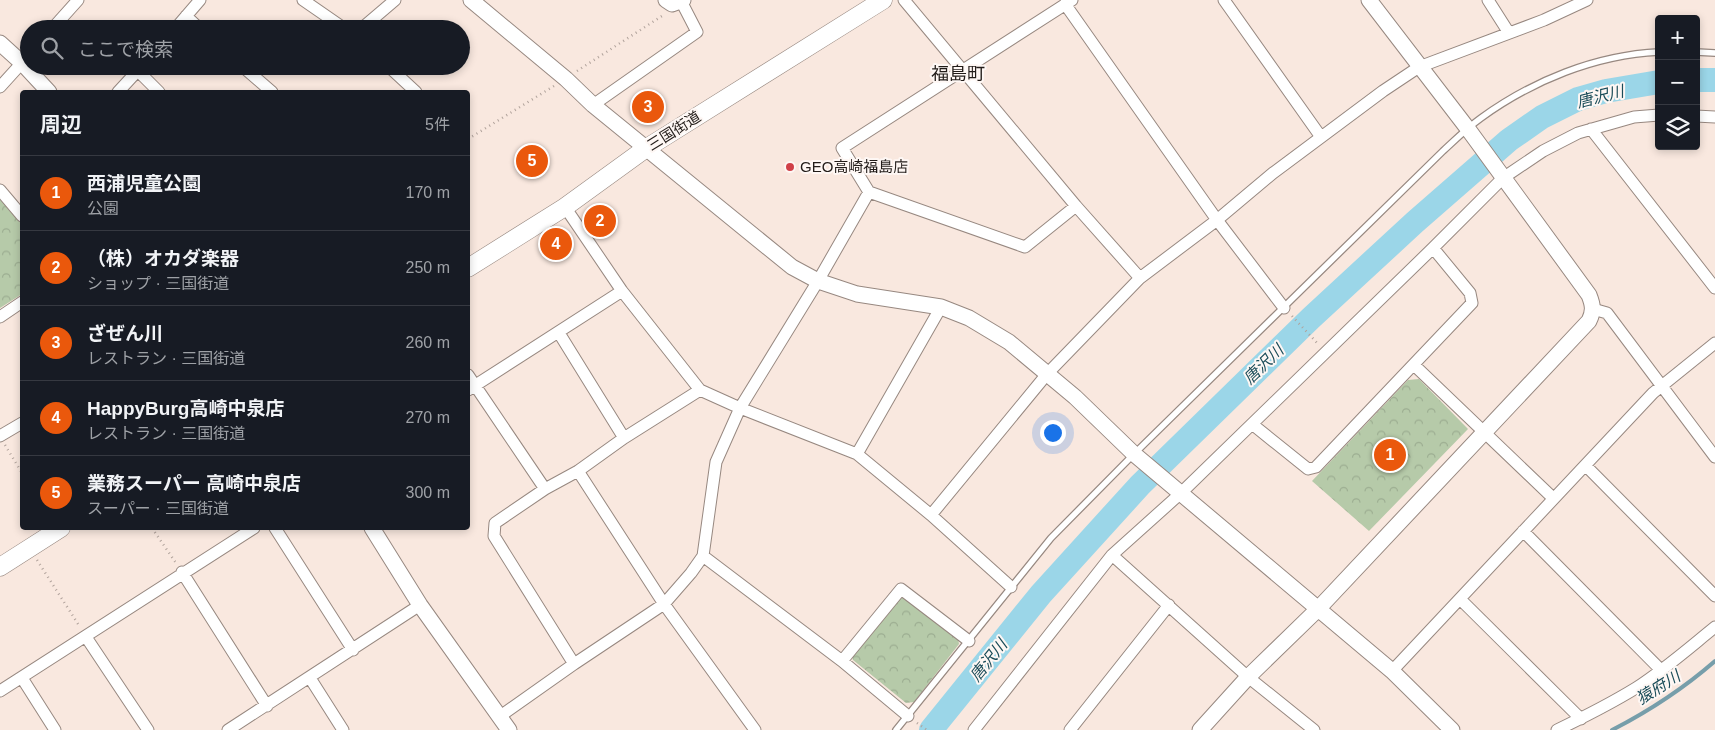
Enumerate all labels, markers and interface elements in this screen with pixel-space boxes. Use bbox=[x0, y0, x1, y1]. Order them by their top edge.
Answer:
map controls bbox=[1655, 15, 1700, 150]
button: + bbox=[1655, 15, 1700, 60]
search box bbox=[20, 20, 470, 75]
icon: search bbox=[38, 34, 66, 62]
text: ここで検索 bbox=[78, 39, 173, 60]
button: − bbox=[1655, 60, 1700, 105]
district label: 福島町 bbox=[931, 64, 985, 84]
water label: 唐沢川 bbox=[1575, 82, 1627, 111]
pin: 3 bbox=[632, 88, 664, 126]
button: layers bbox=[1655, 105, 1700, 150]
street label: 三国街道 bbox=[644, 107, 704, 154]
text: 周辺 bbox=[40, 113, 82, 136]
text: 5件 bbox=[425, 116, 450, 133]
pin: 5 bbox=[516, 142, 548, 180]
place label: GEO高崎福島店 bbox=[800, 158, 908, 175]
marker: GEO高崎福島店 bbox=[784, 161, 796, 173]
text: 西浦児童公園 bbox=[87, 173, 201, 194]
text: 1 bbox=[52, 184, 60, 201]
text: 170 m bbox=[406, 184, 450, 201]
text: 公園 bbox=[87, 200, 119, 217]
pin: 2 bbox=[584, 202, 616, 240]
pin: 4 bbox=[540, 225, 572, 263]
text: （株）オカダ楽器 bbox=[87, 248, 239, 269]
text: 2 bbox=[52, 259, 60, 276]
text: 250 m bbox=[406, 259, 450, 276]
text: ショップ · 三国街道 bbox=[87, 275, 229, 292]
text: ざぜん川 bbox=[87, 323, 163, 344]
text: 3 bbox=[52, 334, 60, 351]
text: 260 m bbox=[406, 334, 450, 351]
water label: 唐沢川 bbox=[1240, 340, 1288, 387]
text: レストラン · 三国街道 bbox=[87, 350, 245, 367]
text: HappyBurg高崎中泉店 bbox=[87, 398, 284, 419]
text: 4 bbox=[52, 409, 60, 426]
text: 270 m bbox=[406, 409, 450, 426]
your location bbox=[1040, 420, 1066, 446]
text: レストラン · 三国街道 bbox=[87, 425, 245, 442]
pin: 1 bbox=[1374, 436, 1406, 474]
text: 業務スーパー 高崎中泉店 bbox=[87, 473, 301, 494]
text: 5 bbox=[52, 484, 60, 501]
text: 300 m bbox=[406, 484, 450, 501]
text: スーパー · 三国街道 bbox=[87, 500, 229, 517]
water label: 唐沢川 bbox=[967, 635, 1011, 684]
water label: 猿府川 bbox=[1633, 666, 1685, 707]

